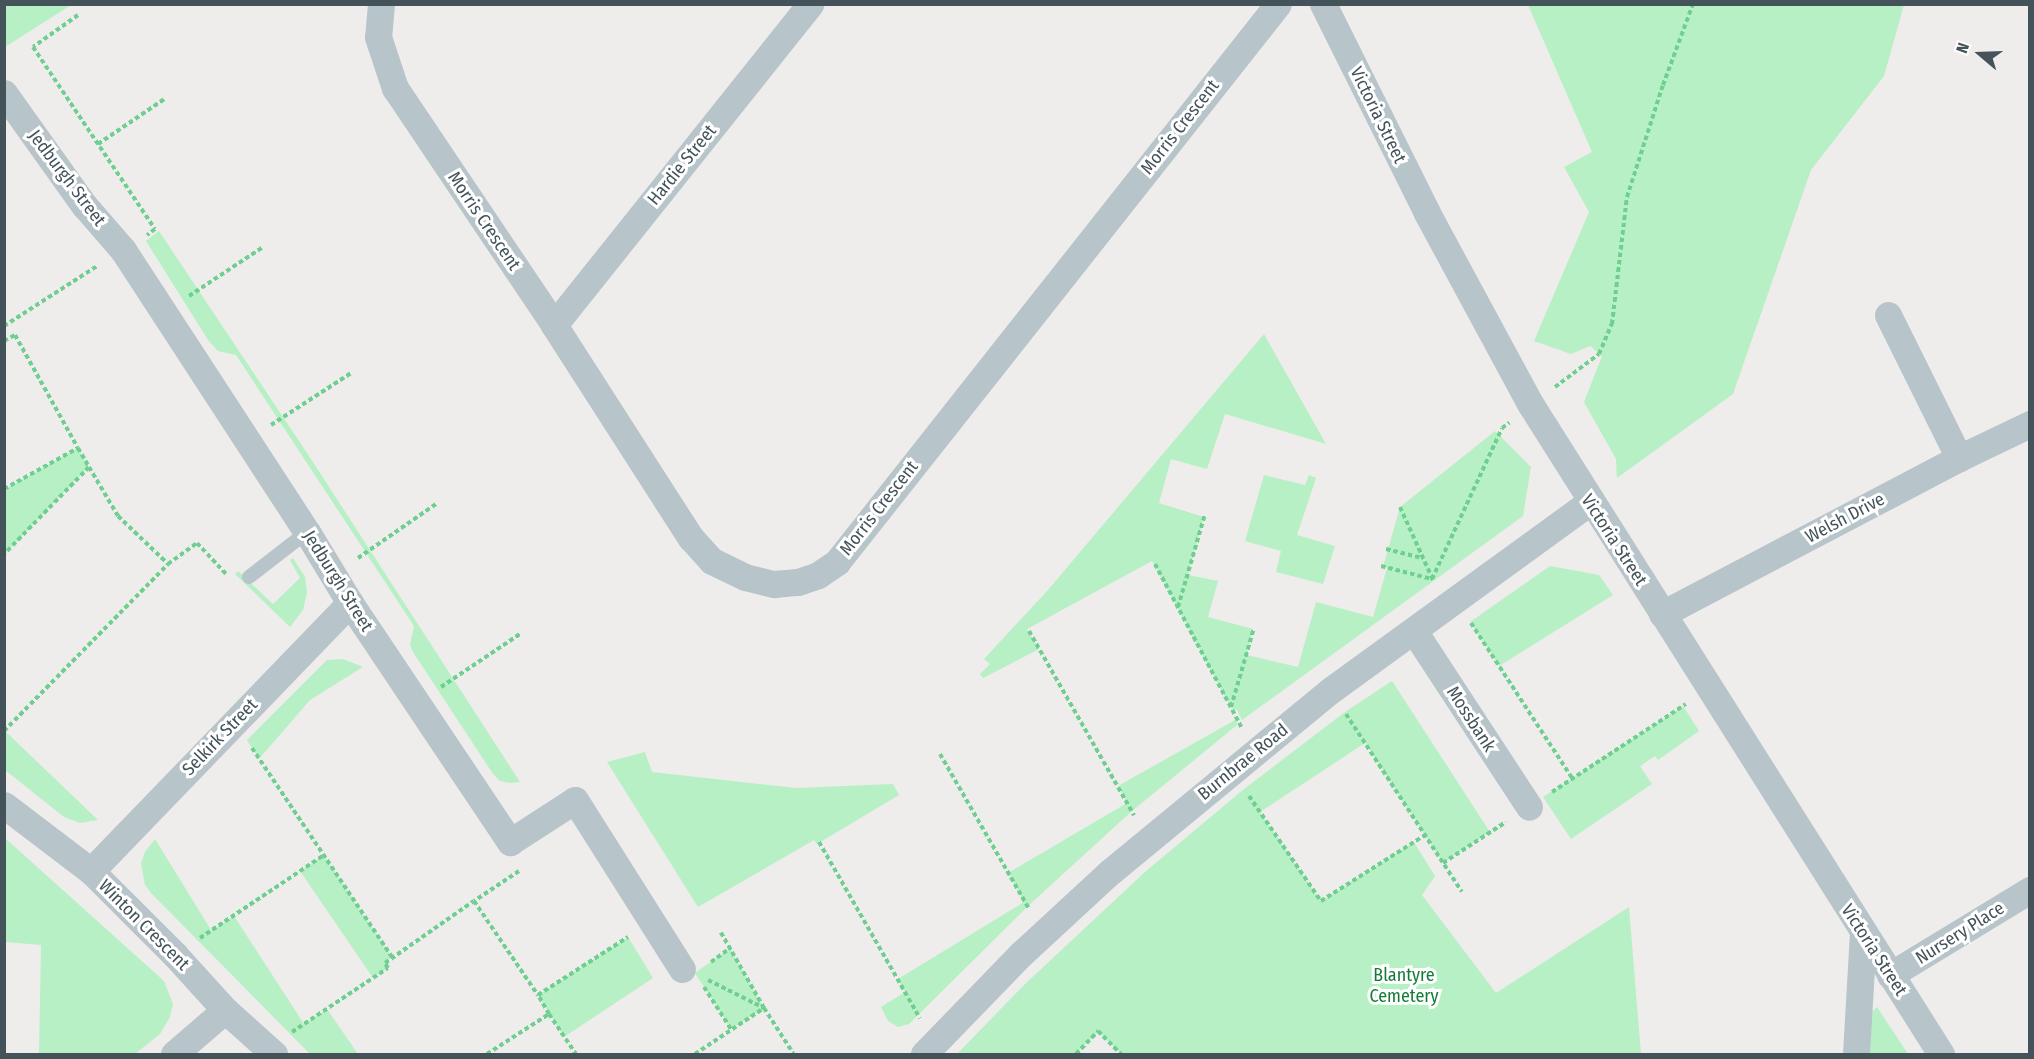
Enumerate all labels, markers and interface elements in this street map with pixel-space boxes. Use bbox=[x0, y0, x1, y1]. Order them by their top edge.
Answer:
north arrow bbox=[1950, 24, 2010, 84]
text: N bbox=[1952, 40, 1973, 56]
street label: Victoria Street bbox=[1345, 63, 1411, 167]
street label: Morris Crescent bbox=[1136, 75, 1224, 179]
street label: Hardie Street bbox=[643, 120, 721, 210]
street label: Jedburgh Street bbox=[24, 126, 110, 230]
street label: Morris Crescent bbox=[443, 168, 525, 274]
street label: Morris Crescent bbox=[835, 456, 923, 560]
street label: Welsh Drive bbox=[1802, 488, 1888, 548]
street label: Victoria Street bbox=[1576, 490, 1652, 590]
street label: Jedburgh Street bbox=[298, 527, 378, 635]
street label: Mossbank bbox=[1442, 682, 1500, 756]
street label: Selkirk Street bbox=[178, 694, 262, 780]
street label: Burnbrae Road bbox=[1194, 719, 1292, 805]
street label: Winton Crescent bbox=[94, 875, 194, 975]
street label: Nursery Place bbox=[1912, 897, 2008, 969]
street label: Victoria Street bbox=[1836, 900, 1912, 1000]
park label: Blantyre Cemetery bbox=[1369, 965, 1439, 1008]

